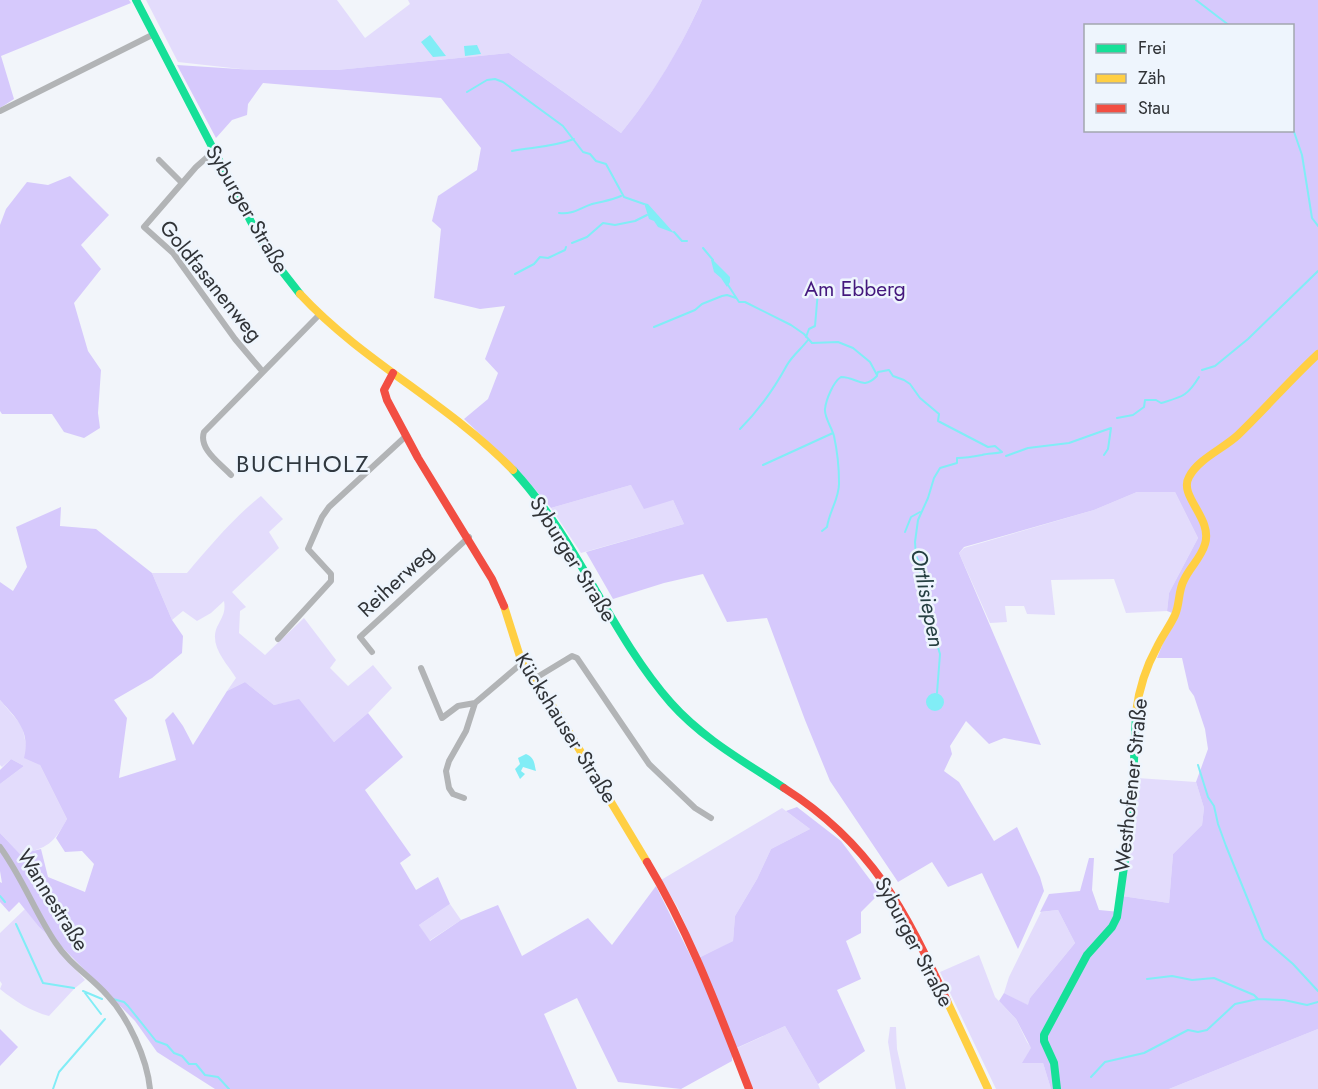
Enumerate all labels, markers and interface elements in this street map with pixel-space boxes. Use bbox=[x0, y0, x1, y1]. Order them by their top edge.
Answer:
legend bbox=[1084, 24, 1294, 132]
text: Frei bbox=[1138, 35, 1167, 61]
text: Zäh bbox=[1138, 65, 1166, 91]
text: Stau bbox=[1138, 95, 1170, 121]
street label: Syburger Straße bbox=[198, 139, 296, 279]
street label: Goldfasanenweg bbox=[153, 214, 269, 348]
park label: Am Ebberg bbox=[804, 274, 906, 304]
district label: BUCHHOLZ bbox=[236, 446, 370, 481]
street label: Syburger Straße bbox=[522, 490, 624, 628]
street label: Reiherweg bbox=[351, 538, 441, 624]
water label: Ortlisiepen bbox=[903, 546, 953, 650]
street label: Kückshauser Straße bbox=[508, 647, 624, 809]
street label: Westhofener Straße bbox=[1107, 696, 1155, 873]
street label: Wannestraße bbox=[10, 843, 96, 957]
street label: Syburger Straße bbox=[867, 872, 961, 1013]

